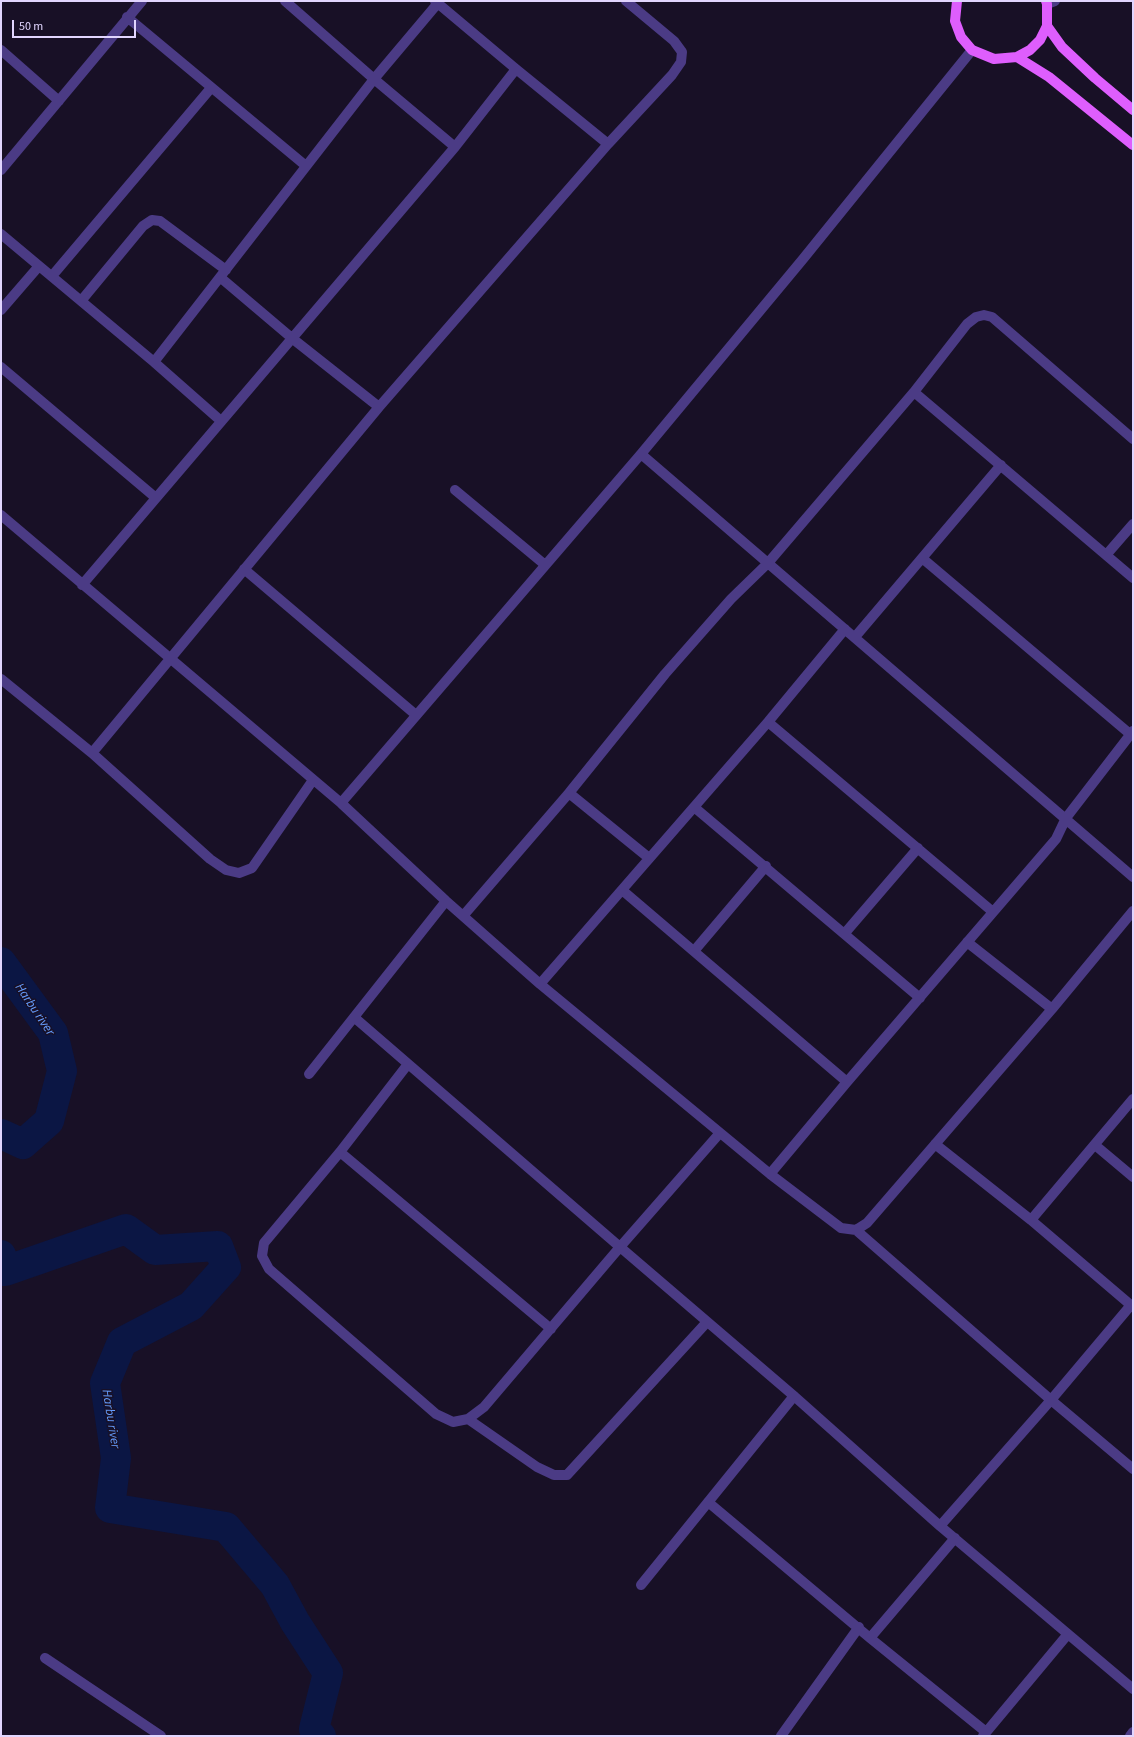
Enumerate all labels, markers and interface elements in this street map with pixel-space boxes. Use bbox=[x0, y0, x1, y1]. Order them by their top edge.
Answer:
scale bar bbox=[14, 12, 138, 38]
text: 50 m bbox=[19, 18, 43, 35]
water label: Harbu river bbox=[11, 981, 57, 1039]
water label: Harbu river bbox=[98, 1388, 122, 1450]

